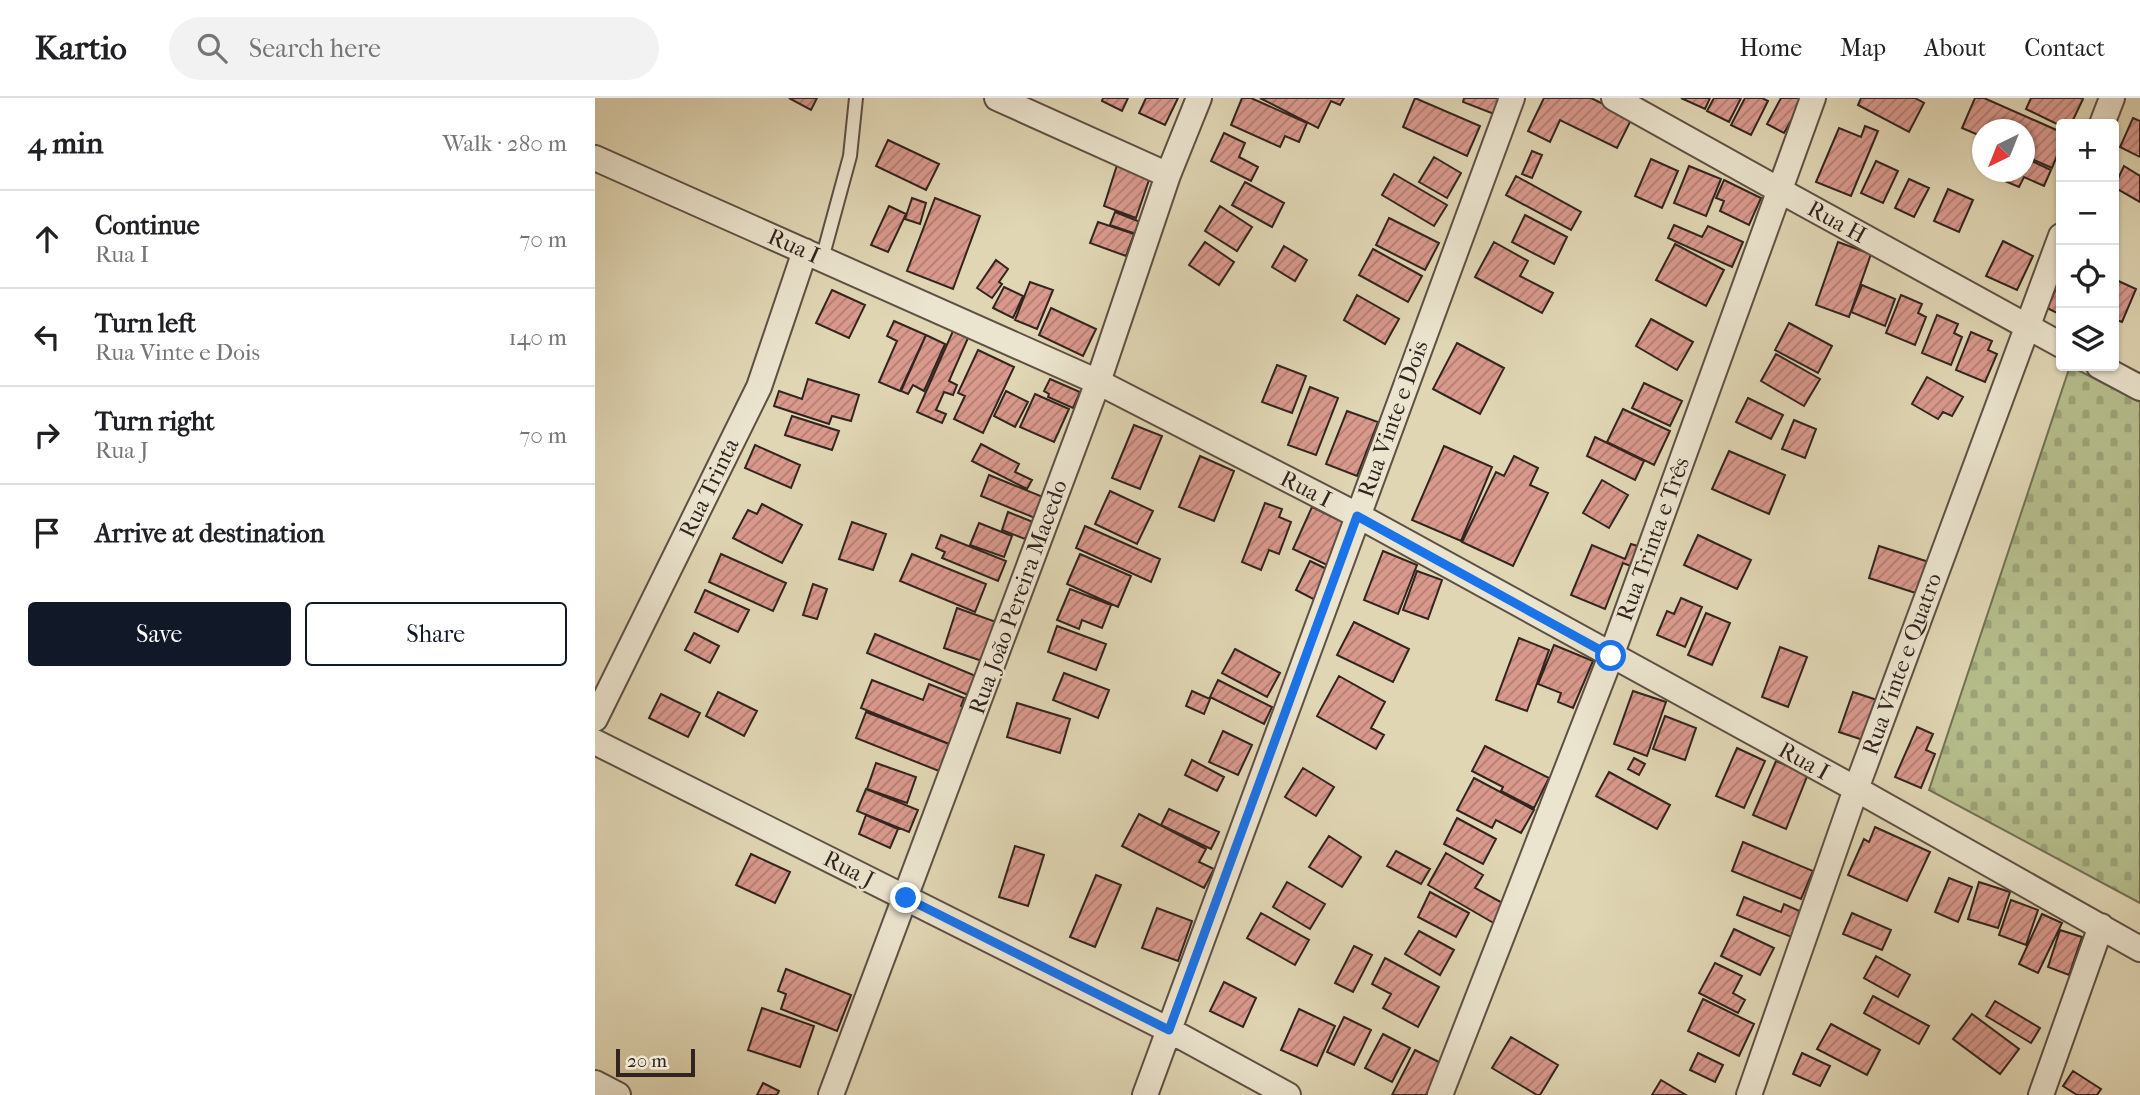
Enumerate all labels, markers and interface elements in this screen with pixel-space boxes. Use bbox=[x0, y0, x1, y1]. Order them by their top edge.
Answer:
search box bbox=[169, 17, 659, 80]
text: Kartio bbox=[35, 29, 127, 68]
icon: search bbox=[193, 29, 231, 67]
text: Search here bbox=[249, 33, 381, 64]
text: Home bbox=[1740, 34, 1802, 62]
text: Map bbox=[1840, 34, 1886, 62]
text: About bbox=[1924, 34, 1986, 62]
text: Contact bbox=[2024, 34, 2105, 62]
north arrow bbox=[1972, 119, 2035, 182]
map controls bbox=[2056, 119, 2119, 371]
button: + bbox=[2056, 119, 2119, 182]
text: 4 min bbox=[28, 126, 103, 161]
text: Walk · 280 m bbox=[443, 130, 567, 157]
button: − bbox=[2056, 182, 2119, 245]
street label: Rua H bbox=[1803, 195, 1871, 249]
text: Continue bbox=[95, 210, 200, 241]
icon: ahead bbox=[28, 220, 66, 258]
street label: Rua I bbox=[764, 223, 824, 269]
text: 70 m bbox=[519, 226, 567, 253]
text: Rua I bbox=[95, 241, 149, 268]
button: locate bbox=[2056, 245, 2119, 308]
text: Turn left bbox=[95, 308, 196, 339]
button: layers bbox=[2056, 308, 2119, 371]
icon: left bbox=[28, 318, 66, 356]
text: 140 m bbox=[508, 324, 567, 351]
street label: Rua Vinte e Dois bbox=[1352, 337, 1434, 501]
text: Rua Vinte e Dois bbox=[95, 339, 260, 366]
text: Turn right bbox=[95, 406, 215, 437]
icon: right bbox=[28, 416, 66, 454]
text: 70 m bbox=[519, 422, 567, 449]
street label: Rua Trinta bbox=[673, 433, 745, 542]
text: Rua J bbox=[95, 437, 149, 464]
street label: Rua Trinta e Três bbox=[1611, 454, 1695, 624]
street label: Rua I bbox=[1276, 465, 1336, 513]
street label: Rua João Pereira Macedo bbox=[963, 476, 1073, 718]
icon: arrive bbox=[28, 514, 66, 552]
text: Arrive at destination bbox=[95, 518, 325, 549]
street label: Rua Vinte e Quatro bbox=[1857, 569, 1947, 759]
button: Save bbox=[28, 602, 291, 666]
button: Share bbox=[305, 602, 567, 666]
route start bbox=[1595, 640, 1626, 671]
street label: Rua I bbox=[1774, 736, 1834, 786]
street label: Rua J bbox=[819, 845, 879, 893]
route end bbox=[890, 882, 921, 913]
scale bar bbox=[616, 1046, 695, 1078]
text: 20 m bbox=[627, 1050, 667, 1072]

